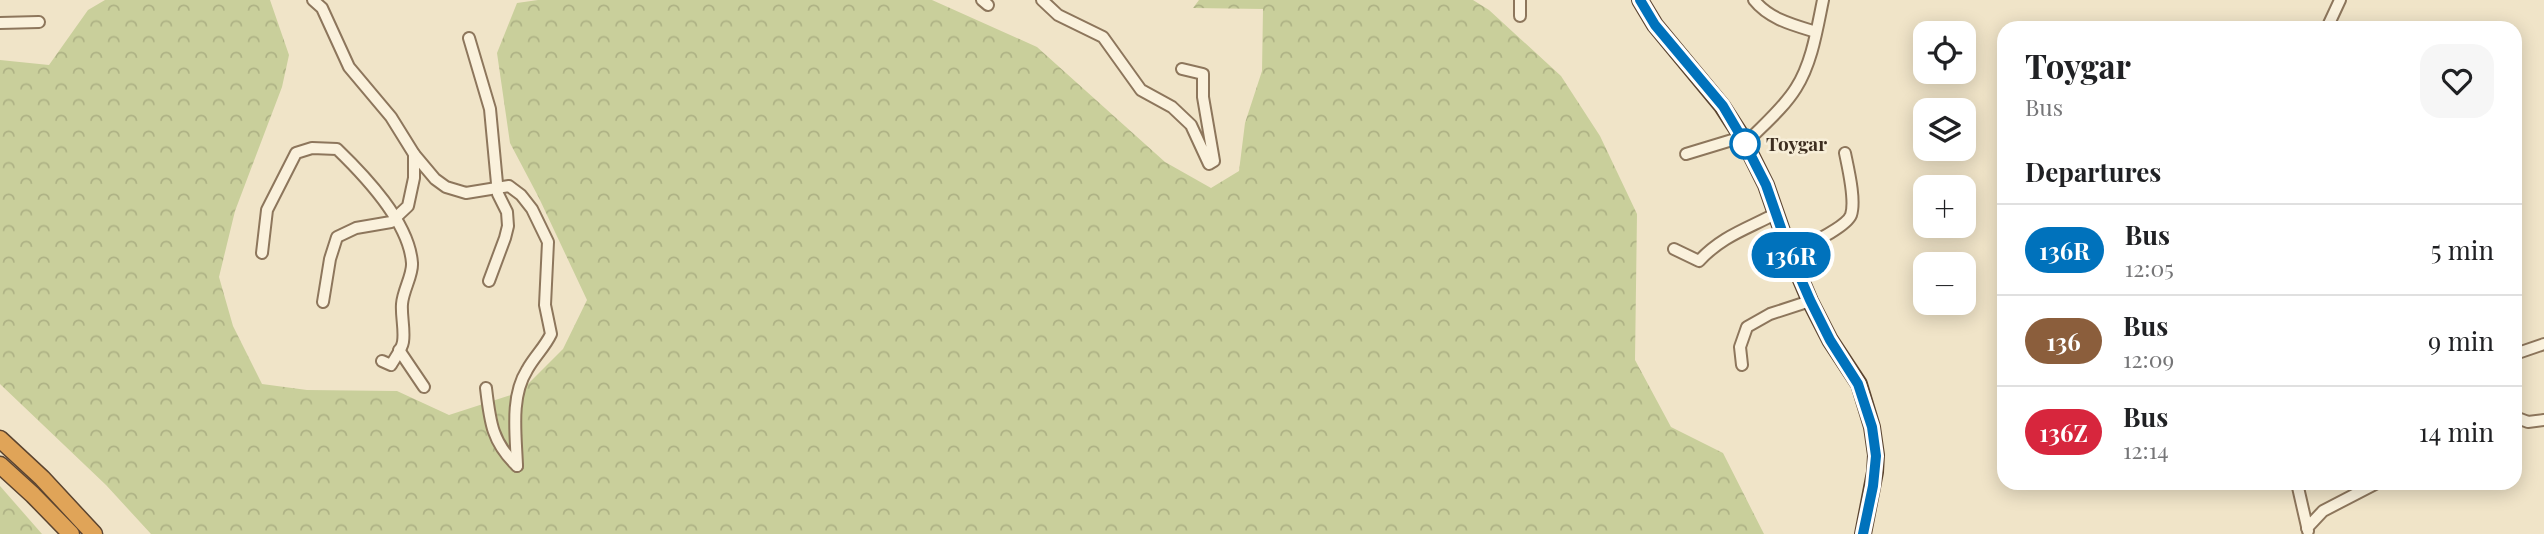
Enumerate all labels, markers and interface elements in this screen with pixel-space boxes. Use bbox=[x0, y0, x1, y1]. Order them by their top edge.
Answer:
map controls bbox=[1913, 21, 1976, 315]
button: locate bbox=[1913, 21, 1976, 84]
text: Toygar bbox=[2025, 43, 2131, 87]
button: heart bbox=[2420, 44, 2494, 118]
text: Bus bbox=[2025, 91, 2063, 122]
button: layers bbox=[1913, 98, 1976, 161]
marker: Toygar bbox=[1730, 129, 1760, 159]
place label: Toygar bbox=[1766, 130, 1827, 156]
text: Departures bbox=[2025, 154, 2161, 189]
button: + bbox=[1913, 175, 1976, 238]
text: Bus bbox=[2125, 217, 2170, 252]
line badge: 136R bbox=[1742, 232, 1840, 278]
text: 5 min bbox=[2431, 232, 2494, 267]
text: 136R bbox=[2039, 234, 2090, 266]
text: 136R bbox=[1766, 239, 1816, 271]
button: − bbox=[1913, 252, 1976, 315]
text: 12:05 bbox=[2125, 252, 2174, 283]
text: Bus bbox=[2123, 308, 2168, 343]
text: 9 min bbox=[2428, 323, 2494, 358]
text: 136 bbox=[2046, 325, 2081, 357]
text: 12:09 bbox=[2123, 343, 2174, 374]
text: Bus bbox=[2123, 399, 2168, 434]
text: 14 min bbox=[2419, 414, 2494, 449]
text: 136Z bbox=[2039, 416, 2088, 448]
text: 12:14 bbox=[2123, 434, 2169, 465]

